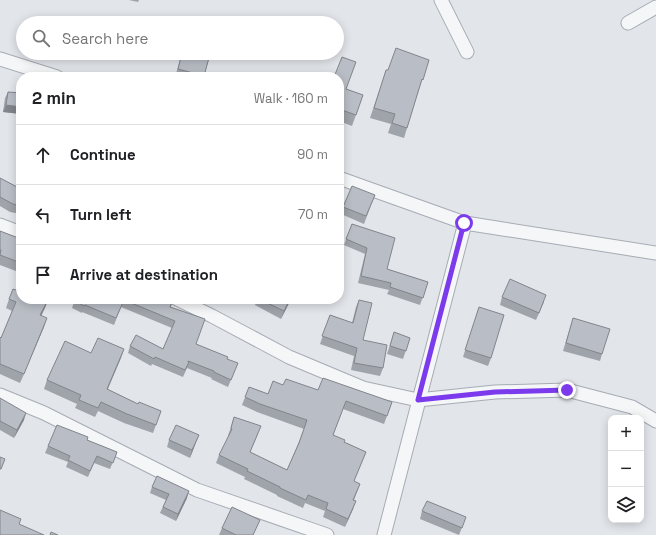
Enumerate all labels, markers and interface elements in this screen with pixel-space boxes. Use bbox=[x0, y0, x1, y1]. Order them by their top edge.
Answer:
search box bbox=[16, 16, 344, 60]
icon: search bbox=[30, 27, 52, 49]
text: Search here bbox=[62, 29, 148, 48]
text: 2 min bbox=[32, 87, 76, 109]
text: Walk · 160 m bbox=[254, 90, 328, 107]
icon: ahead bbox=[32, 144, 54, 166]
text: Continue bbox=[70, 145, 136, 164]
text: 90 m bbox=[297, 146, 328, 163]
icon: left bbox=[32, 204, 54, 226]
text: Turn left bbox=[70, 205, 132, 224]
text: 70 m bbox=[298, 206, 328, 223]
route start bbox=[455, 214, 473, 232]
icon: arrive bbox=[32, 264, 54, 286]
text: Arrive at destination bbox=[70, 265, 218, 284]
route end bbox=[558, 381, 576, 399]
map controls bbox=[608, 415, 644, 523]
button: + bbox=[608, 415, 644, 451]
button: − bbox=[608, 451, 644, 487]
button: layers bbox=[608, 487, 644, 523]

